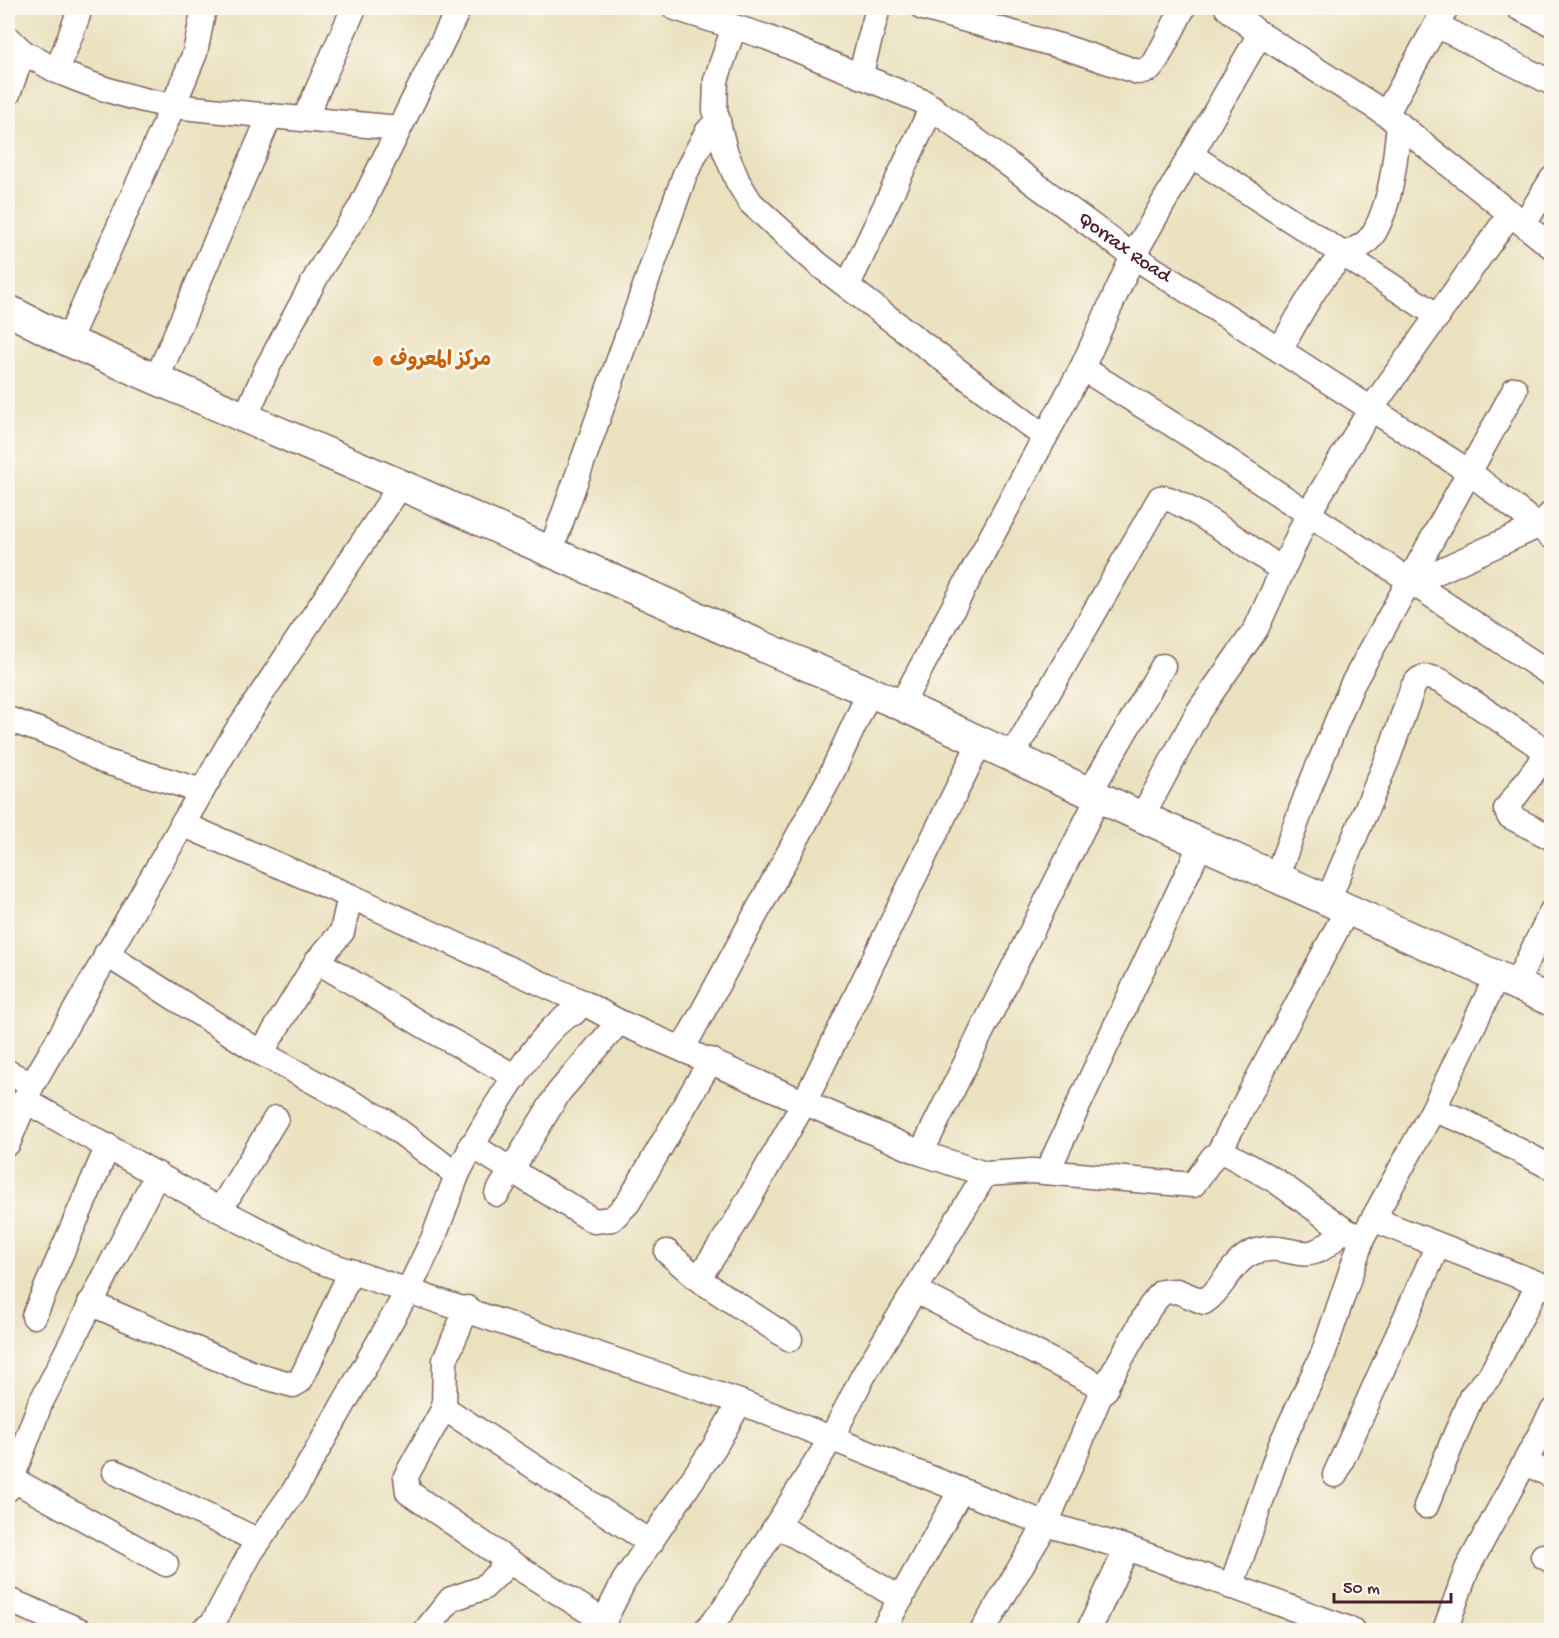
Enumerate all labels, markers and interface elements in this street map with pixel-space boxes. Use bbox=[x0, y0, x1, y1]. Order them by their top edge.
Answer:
street label: Qorrax Road bbox=[1073, 208, 1177, 290]
place label: مركز المعروف bbox=[390, 347, 491, 373]
marker: مركز المعروف bbox=[371, 354, 385, 368]
scale bar bbox=[1334, 1566, 1451, 1604]
text: 50 m bbox=[1343, 1579, 1380, 1600]

